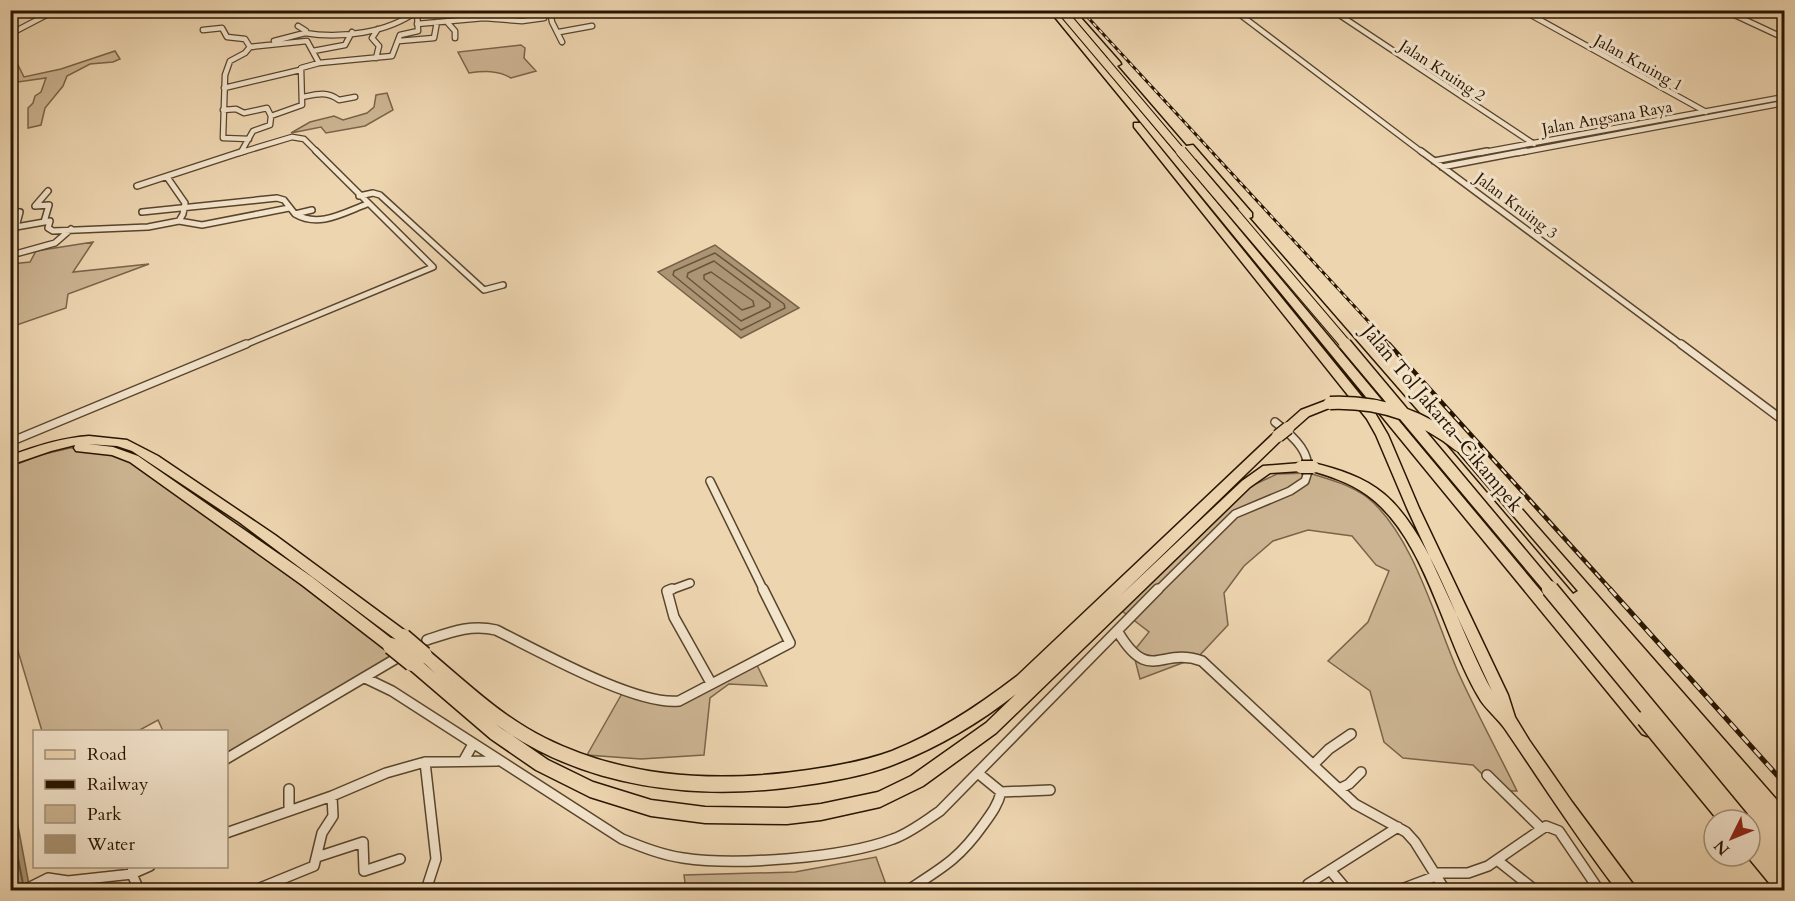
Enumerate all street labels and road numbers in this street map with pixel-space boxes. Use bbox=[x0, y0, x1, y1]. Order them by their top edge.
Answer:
street label: Jalan Kruing 1 bbox=[1588, 28, 1687, 96]
street label: Jalan Kruing 2 bbox=[1394, 34, 1490, 107]
street label: Jalan Angsana Raya bbox=[1538, 96, 1674, 141]
street label: Jalan Kruing 3 bbox=[1469, 166, 1562, 244]
street label: Jalan Tol Jakarta–Cikampek bbox=[1354, 316, 1529, 518]

